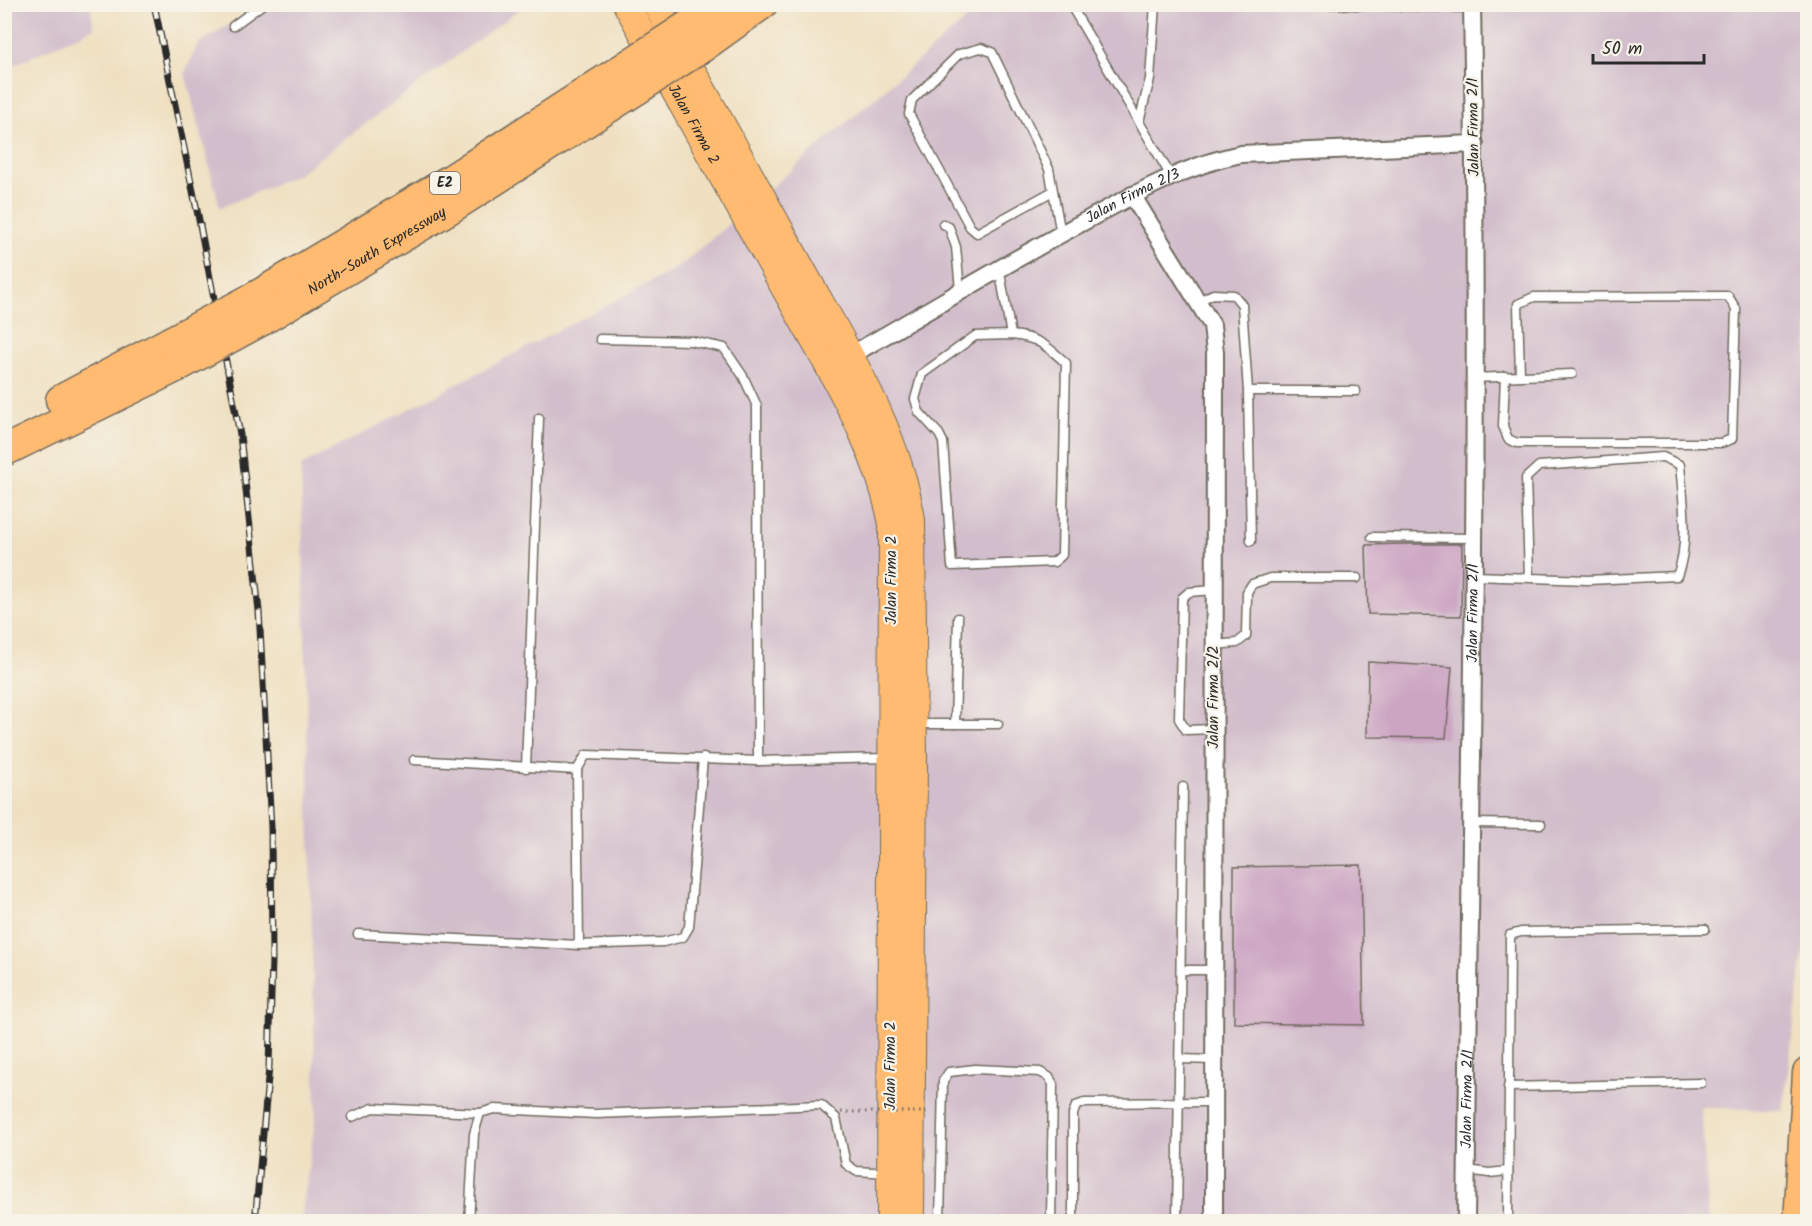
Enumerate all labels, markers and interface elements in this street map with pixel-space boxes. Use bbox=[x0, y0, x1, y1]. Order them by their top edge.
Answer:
scale bar bbox=[1593, 27, 1704, 65]
text: 50 m bbox=[1602, 35, 1642, 64]
street label: Jalan Firma 2/1 bbox=[1461, 77, 1487, 177]
street label: Jalan Firma 2 bbox=[661, 80, 725, 169]
street label: Jalan Firma 2/3 bbox=[1082, 162, 1184, 230]
road number: E2 bbox=[430, 172, 460, 194]
street label: North–South Expressway bbox=[303, 200, 452, 302]
street label: Jalan Firma 2 bbox=[880, 536, 904, 624]
street label: Jalan Firma 2/1 bbox=[1461, 563, 1486, 663]
street label: Jalan Firma 2/2 bbox=[1202, 646, 1226, 748]
street label: Jalan Firma 2 bbox=[879, 1022, 903, 1110]
street label: Jalan Firma 2/1 bbox=[1455, 1049, 1480, 1149]

